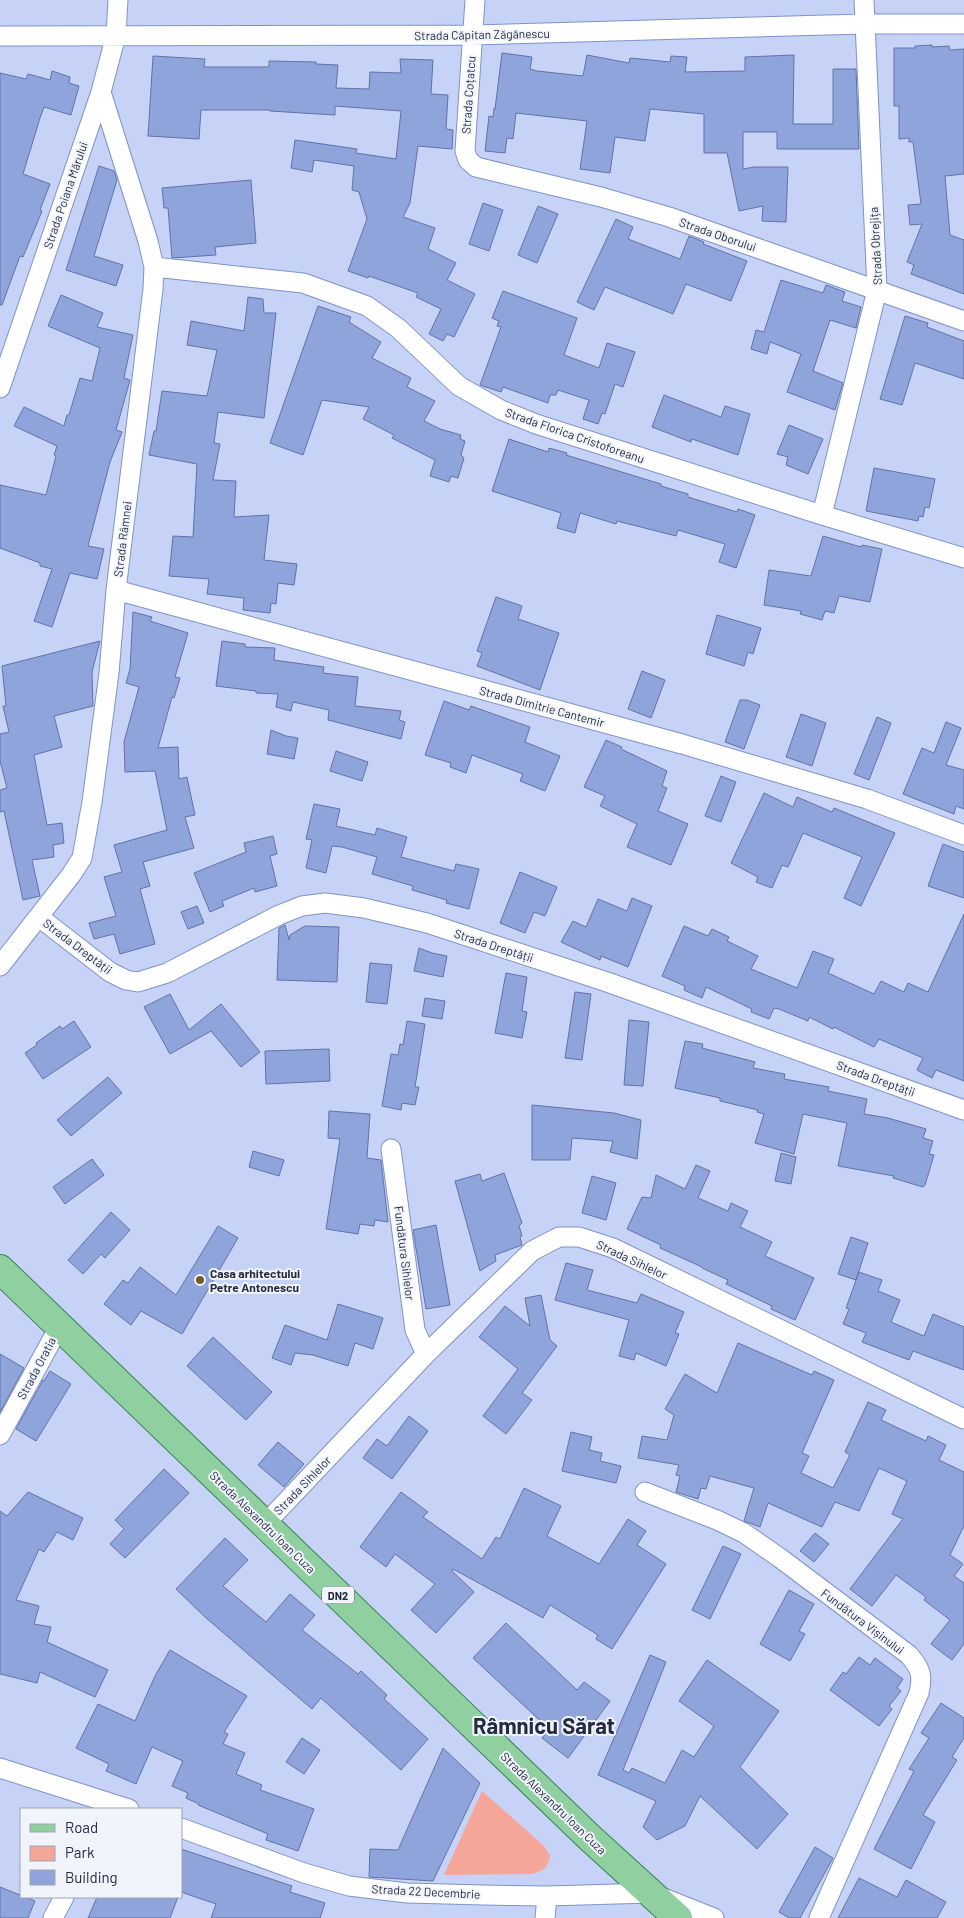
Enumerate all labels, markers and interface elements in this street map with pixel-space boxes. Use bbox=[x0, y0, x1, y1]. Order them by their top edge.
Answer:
street label: Strada Căpitan Zăgănescu bbox=[414, 26, 550, 42]
street label: Strada Coțatcu bbox=[458, 56, 478, 134]
street label: Strada Poiana Mărului bbox=[40, 140, 90, 250]
street label: Strada Obrejița bbox=[866, 207, 884, 285]
street label: Strada Oborului bbox=[678, 214, 758, 254]
street label: Strada Florica Cristoforeanu bbox=[504, 405, 646, 465]
street label: Strada Râmnei bbox=[110, 500, 134, 578]
street label: Strada Dimitrie Cantemir bbox=[478, 683, 607, 730]
street label: Strada Dreptății bbox=[41, 916, 115, 976]
street label: Strada Dreptății bbox=[453, 926, 535, 964]
street label: Strada Dreptății bbox=[835, 1057, 917, 1099]
street label: Fundătura Sihlelor bbox=[392, 1205, 418, 1302]
street label: Strada Sihlelor bbox=[594, 1237, 670, 1282]
place label: Casa arhitectului Petre Antonescu bbox=[210, 1266, 300, 1294]
marker: Casa arhitectului Petre Antonescu bbox=[194, 1274, 206, 1286]
street label: Strada Oratia bbox=[14, 1335, 58, 1401]
street label: Strada Sihlelor bbox=[270, 1452, 334, 1517]
street label: Strada Alexandru Ioan Cuza bbox=[207, 1468, 319, 1576]
street label: Fundătura Vișinului bbox=[819, 1585, 907, 1657]
road number: DN2 bbox=[322, 1586, 354, 1604]
district label: Râmnicu Sărat bbox=[473, 1712, 615, 1738]
street label: Strada Alexandru Ioan Cuza bbox=[498, 1749, 610, 1857]
legend bbox=[20, 1808, 182, 1898]
text: Road bbox=[65, 1818, 98, 1836]
text: Park bbox=[65, 1843, 95, 1861]
text: Building bbox=[65, 1868, 118, 1886]
street label: Strada 22 Decembrie bbox=[371, 1881, 481, 1901]

